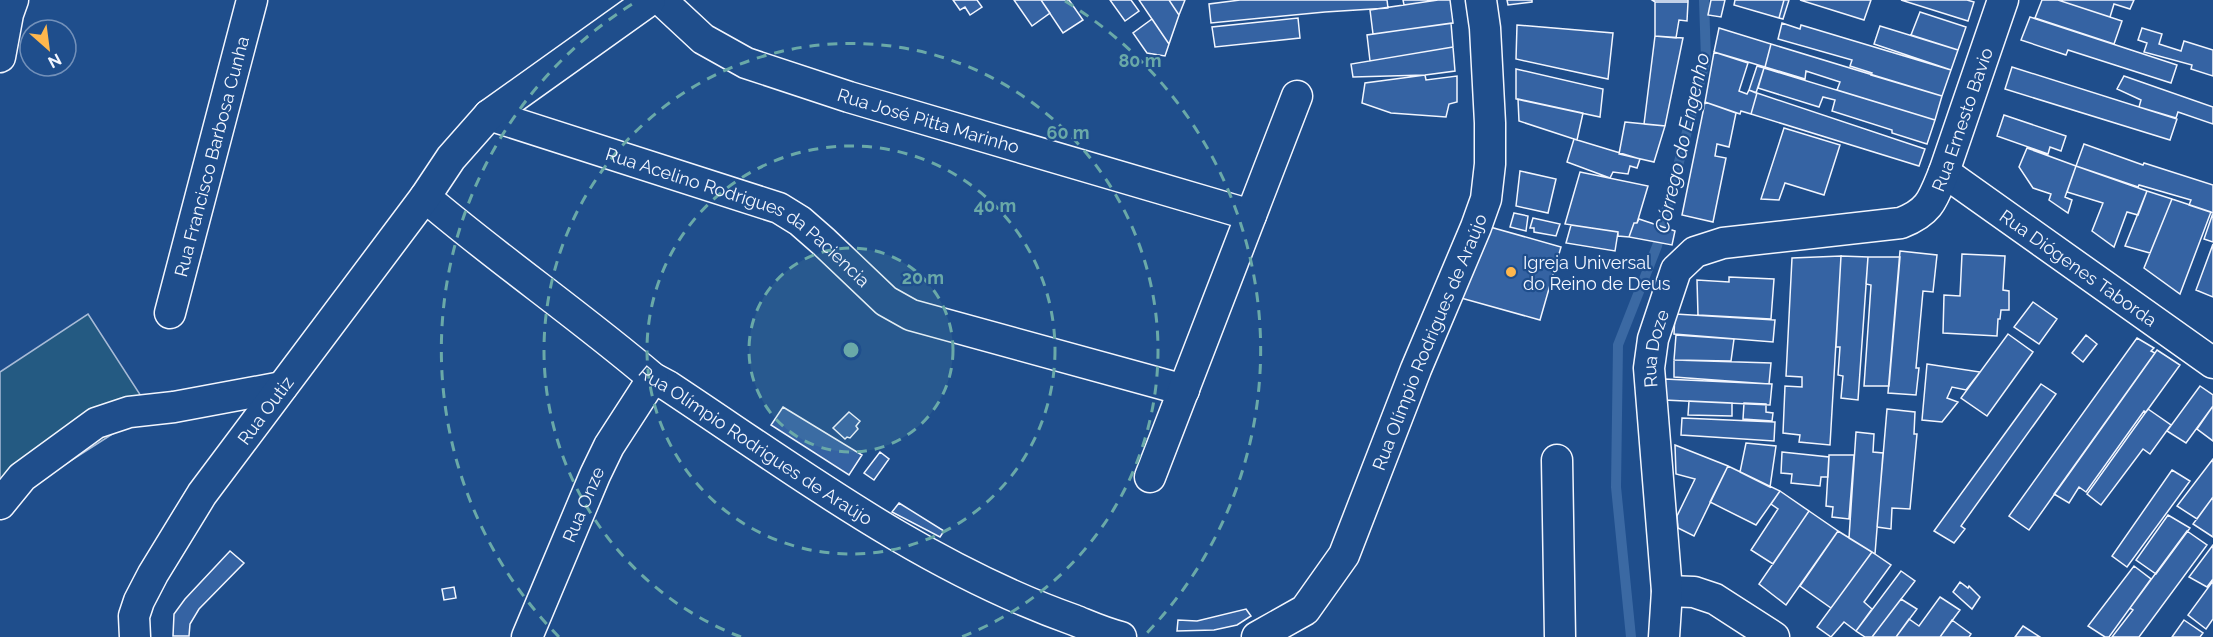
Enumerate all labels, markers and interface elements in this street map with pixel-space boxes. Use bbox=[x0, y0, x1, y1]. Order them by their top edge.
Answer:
north arrow bbox=[18, 18, 78, 78]
street label: Rua Francisco Barbosa Cunha bbox=[169, 34, 253, 279]
street label: Rua Ernesto Bavio bbox=[1927, 44, 1997, 194]
text: N bbox=[45, 50, 65, 72]
text: 80 m bbox=[1118, 50, 1162, 71]
water label: Córrego do Engenho bbox=[1650, 50, 1714, 236]
street label: Rua José Pitta Marinho bbox=[835, 83, 1022, 157]
text: 60 m bbox=[1046, 122, 1090, 143]
street label: Rua Acelino Rodrigues da Paciencia bbox=[603, 143, 874, 291]
text: 40 m bbox=[974, 195, 1016, 216]
street label: Rua Diógenes Taborda bbox=[1996, 205, 2161, 330]
street label: Rua Olímpio Rodrigues de Araújo bbox=[1367, 211, 1490, 473]
place label: Igreja Universal do Reino de Deus bbox=[1523, 252, 1671, 294]
marker: Igreja Universal do Reino de Deus bbox=[1504, 265, 1518, 279]
text: 20 m bbox=[902, 267, 944, 288]
street label: Rua Doze bbox=[1638, 306, 1673, 388]
centre of rings bbox=[841, 340, 861, 360]
street label: Rua Olímpio Rodrigues de Araújo bbox=[635, 361, 877, 529]
street label: Rua Outiz bbox=[233, 372, 297, 448]
street label: Rua Onze bbox=[558, 463, 608, 545]

